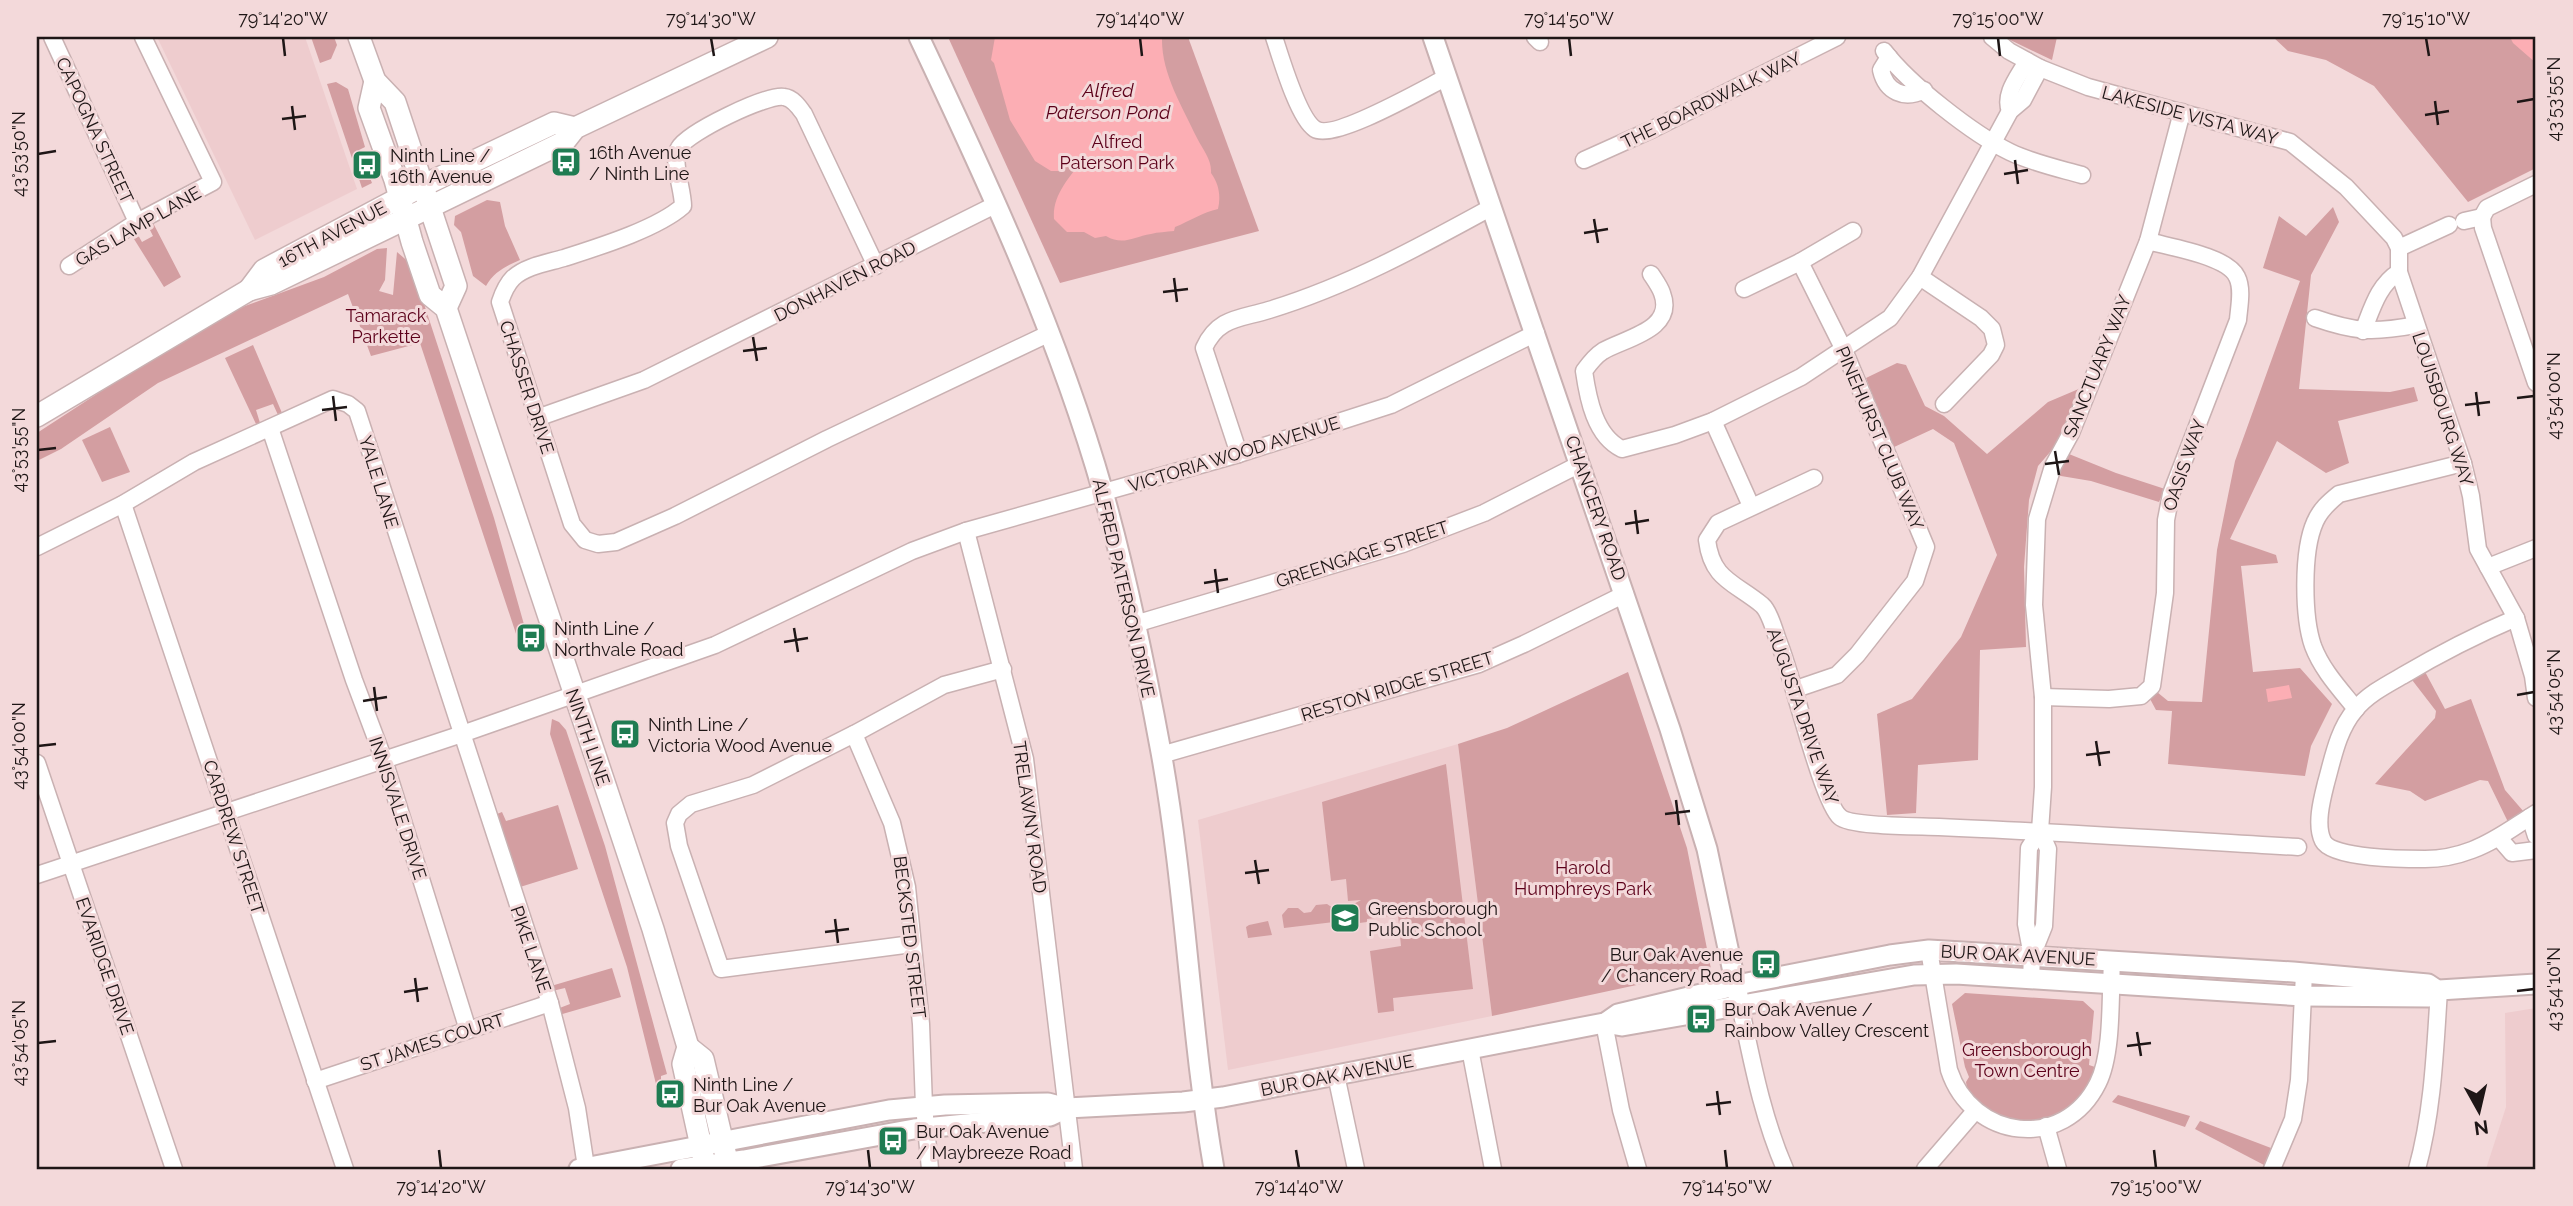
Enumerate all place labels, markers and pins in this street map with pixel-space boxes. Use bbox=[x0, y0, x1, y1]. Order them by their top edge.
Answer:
place label: 16th Avenue / Ninth Line bbox=[589, 142, 692, 184]
place label: Ninth Line / 16th Avenue bbox=[390, 145, 493, 187]
bus stop icon: 16th Avenue / Ninth Line bbox=[549, 145, 583, 179]
bus stop icon: Ninth Line / 16th Avenue bbox=[350, 148, 384, 182]
place label: Ninth Line / Northvale Road bbox=[554, 618, 683, 660]
bus stop icon: Ninth Line / Northvale Road bbox=[514, 621, 548, 655]
place label: Ninth Line / Victoria Wood Avenue bbox=[648, 714, 832, 756]
bus stop icon: Ninth Line / Victoria Wood Avenue bbox=[608, 717, 642, 751]
place label: Greensborough Public School bbox=[1368, 898, 1498, 940]
school or university icon: Greensborough Public School bbox=[1328, 901, 1362, 935]
place label: Bur Oak Avenue / Chancery Road bbox=[1601, 944, 1743, 986]
bus stop icon: Bur Oak Avenue / Chancery Road bbox=[1749, 947, 1783, 981]
place label: Bur Oak Avenue / Rainbow Valley Crescent bbox=[1724, 999, 1929, 1041]
bus stop icon: Bur Oak Avenue / Rainbow Valley Crescent bbox=[1684, 1002, 1718, 1036]
place label: Ninth Line / Bur Oak Avenue bbox=[693, 1074, 827, 1116]
bus stop icon: Ninth Line / Bur Oak Avenue bbox=[653, 1077, 687, 1111]
place label: Bur Oak Avenue / Maybreeze Road bbox=[916, 1121, 1072, 1163]
bus stop icon: Bur Oak Avenue / Maybreeze Road bbox=[876, 1124, 910, 1158]

